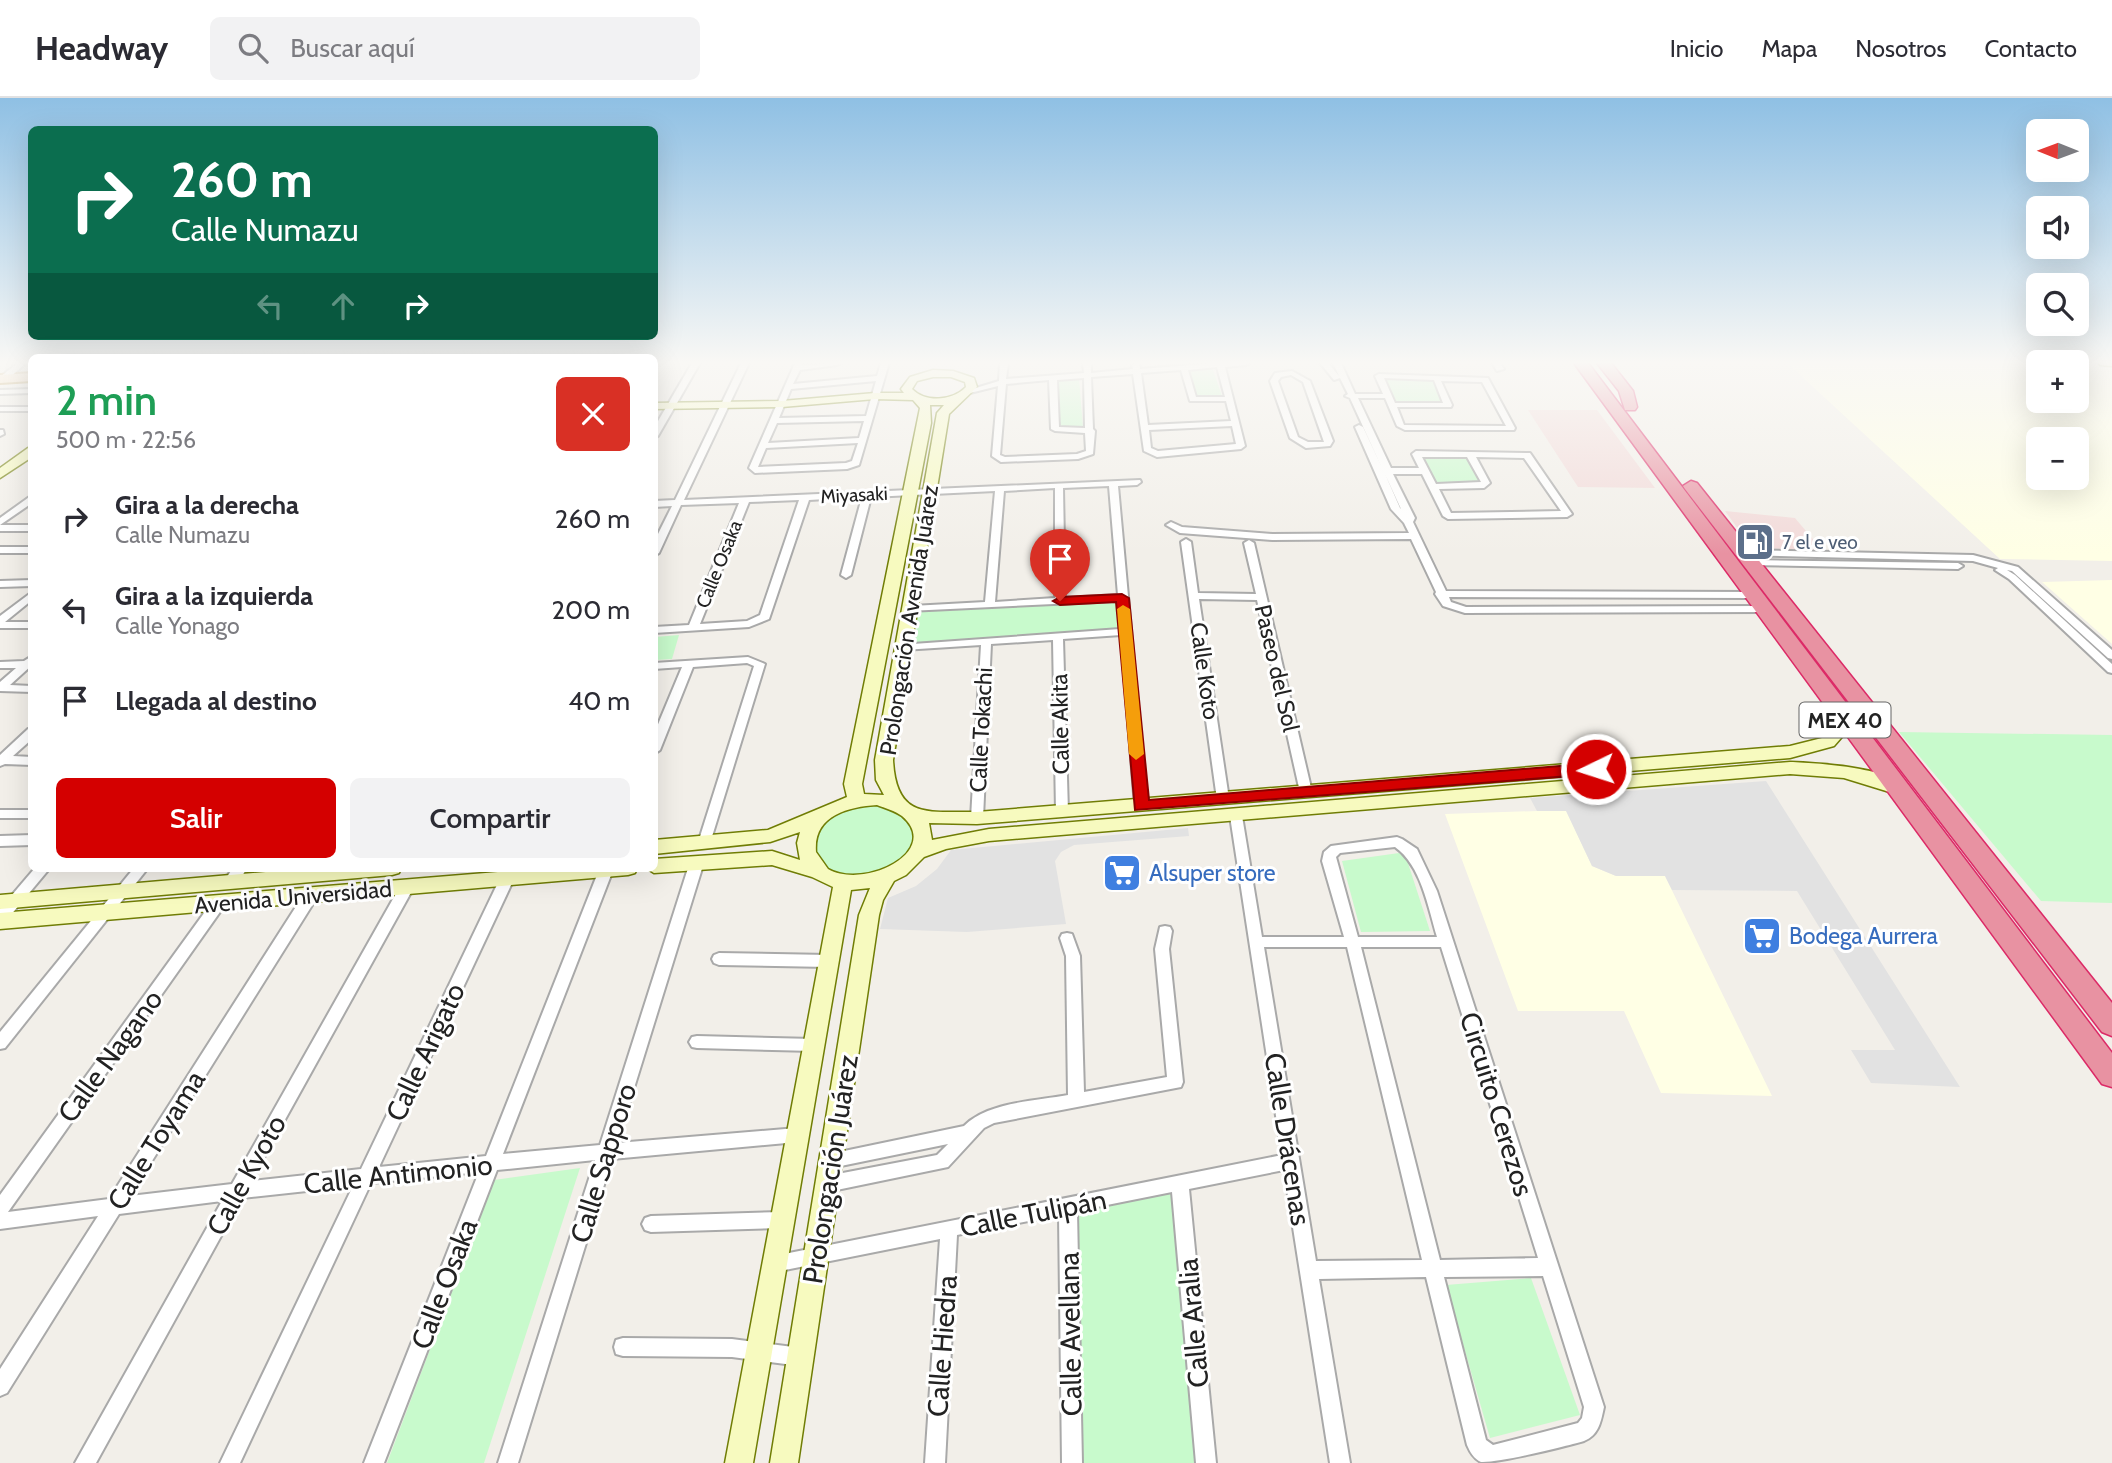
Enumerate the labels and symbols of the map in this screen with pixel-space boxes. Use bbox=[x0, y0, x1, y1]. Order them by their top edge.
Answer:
north arrow bbox=[2026, 119, 2090, 182]
street label: Miyasaki bbox=[820, 482, 888, 508]
street label: Prolongación Avenida Juárez bbox=[874, 483, 944, 757]
street label: Calle Osaka bbox=[691, 517, 747, 611]
fuel station icon: 7 el e veo bbox=[1734, 521, 1776, 563]
pin bbox=[1030, 529, 1090, 601]
place label: 7 el e veo bbox=[1782, 531, 1858, 554]
street label: Paseo del Sol bbox=[1249, 602, 1305, 735]
street label: Calle Koto bbox=[1184, 621, 1226, 721]
street label: Calle Tokachi bbox=[964, 667, 998, 793]
street label: Calle Akita bbox=[1045, 673, 1075, 775]
road number: MEX 40 bbox=[1800, 702, 1890, 738]
position arrow bbox=[1559, 732, 1633, 806]
supermarket icon: Alsuper store bbox=[1101, 852, 1143, 894]
place label: Alsuper store bbox=[1149, 859, 1276, 887]
street label: Avenida Universidad bbox=[193, 874, 393, 920]
supermarket icon: Bodega Aurrera bbox=[1741, 915, 1783, 957]
place label: Bodega Aurrera bbox=[1789, 922, 1938, 950]
street label: Calle Arigato bbox=[378, 978, 472, 1126]
street label: Calle Nagano bbox=[50, 983, 170, 1129]
street label: Circuito Cerezos bbox=[1453, 1008, 1541, 1200]
street label: Calle Drácenas bbox=[1258, 1050, 1318, 1228]
street label: Prolongación Juárez bbox=[795, 1052, 865, 1286]
street label: Calle Toyama bbox=[100, 1064, 212, 1216]
street label: Calle Sapporo bbox=[563, 1079, 643, 1247]
street label: Calle Kyoto bbox=[199, 1109, 293, 1241]
street label: Calle Antimonio bbox=[302, 1147, 494, 1201]
street label: Calle Tulipán bbox=[957, 1182, 1109, 1244]
street label: Calle Osaka bbox=[404, 1214, 485, 1354]
street label: Calle Avellana bbox=[1052, 1251, 1088, 1416]
street label: Calle Aralia bbox=[1170, 1256, 1216, 1389]
street label: Calle Hiedra bbox=[920, 1274, 964, 1418]

